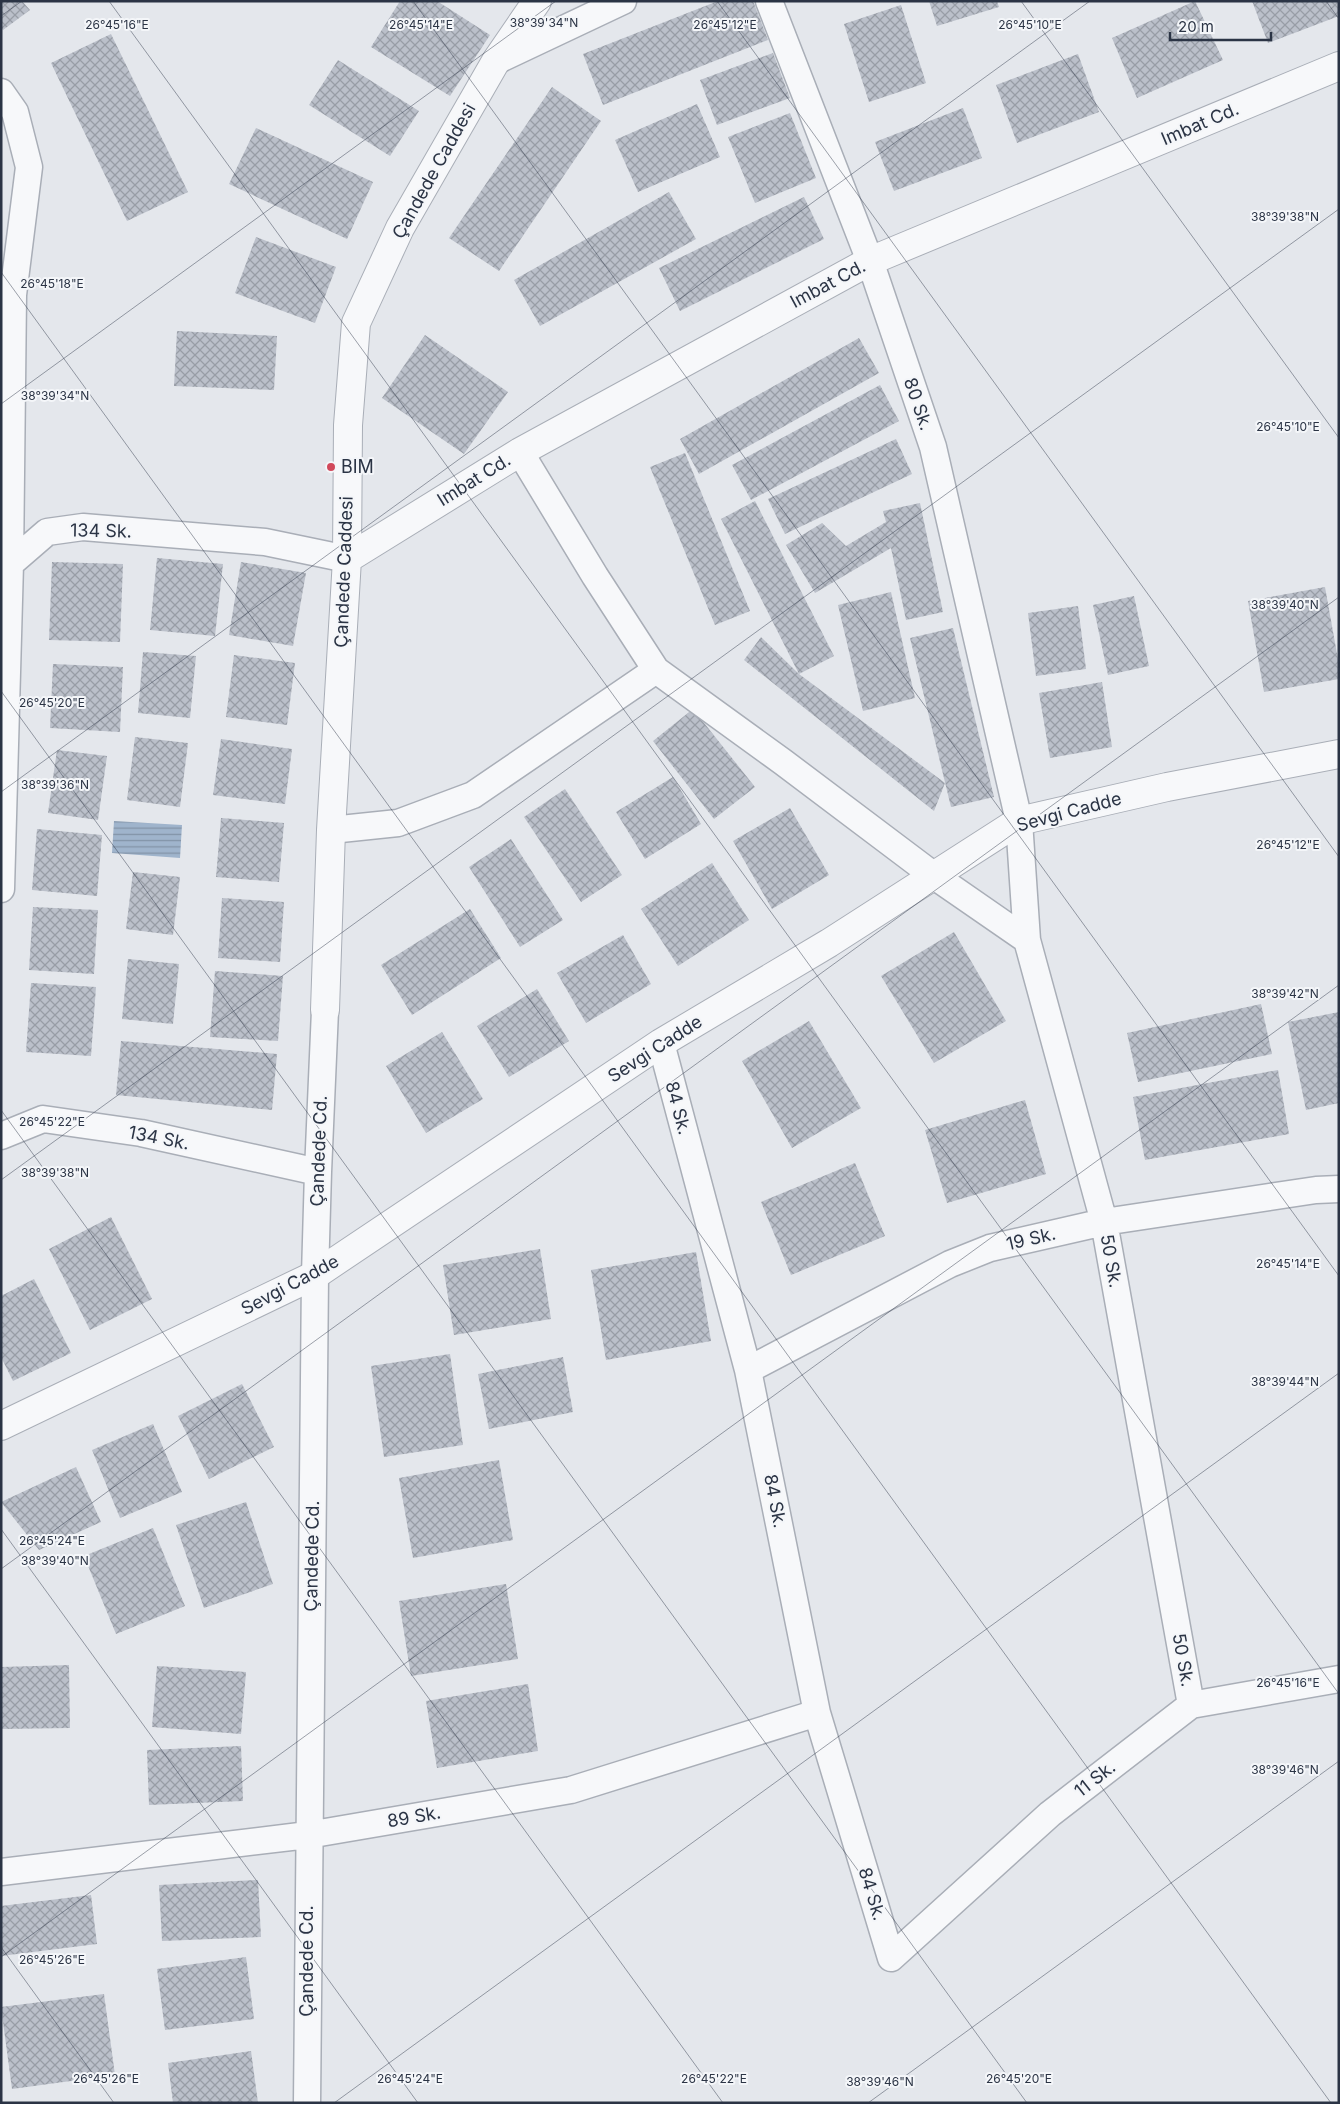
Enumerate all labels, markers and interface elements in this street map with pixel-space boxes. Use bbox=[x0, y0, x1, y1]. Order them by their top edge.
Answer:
scale bar bbox=[1170, 10, 1271, 42]
text: 38°39'34"N bbox=[510, 15, 578, 30]
text: 26°45'16"E bbox=[85, 17, 149, 32]
text: 26°45'14"E bbox=[389, 17, 453, 32]
text: 26°45'12"E bbox=[693, 17, 757, 32]
text: 26°45'10"E bbox=[998, 17, 1062, 32]
text: 20 m bbox=[1178, 17, 1214, 36]
street label: Imbat Cd. bbox=[1158, 98, 1242, 149]
street label: Çandede Caddesi bbox=[388, 99, 480, 242]
text: 38°39'38"N bbox=[1251, 209, 1319, 224]
street label: Imbat Cd. bbox=[787, 255, 869, 312]
text: 26°45'18"E bbox=[20, 276, 84, 291]
street label: 80 Sk. bbox=[900, 375, 937, 433]
text: 38°39'34"N bbox=[21, 388, 89, 403]
text: 26°45'10"E bbox=[1256, 419, 1320, 434]
street label: Imbat Cd. bbox=[433, 449, 514, 510]
place label: BIM bbox=[341, 456, 374, 477]
marker: BIM bbox=[325, 461, 337, 473]
street label: Çandede Caddesi bbox=[330, 496, 357, 648]
street label: 134 Sk. bbox=[70, 519, 132, 542]
text: 38°39'40"N bbox=[1251, 597, 1319, 612]
text: 26°45'20"E bbox=[19, 695, 85, 710]
text: 38°39'36"N bbox=[21, 777, 89, 792]
street label: Sevgi Cadde bbox=[1014, 787, 1124, 836]
text: 26°45'12"E bbox=[1256, 837, 1320, 852]
text: 38°39'42"N bbox=[1251, 986, 1319, 1001]
street label: Sevgi Cadde bbox=[604, 1010, 706, 1087]
street label: 84 Sk. bbox=[661, 1079, 696, 1137]
street label: Çandede Cd. bbox=[306, 1095, 331, 1207]
text: 26°45'22"E bbox=[19, 1114, 85, 1129]
street label: 134 Sk. bbox=[127, 1121, 191, 1154]
text: 38°39'38"N bbox=[21, 1165, 89, 1180]
street label: 19 Sk. bbox=[1004, 1223, 1058, 1254]
street label: 50 Sk. bbox=[1096, 1233, 1127, 1289]
street label: Sevgi Cadde bbox=[237, 1250, 342, 1319]
text: 26°45'14"E bbox=[1256, 1256, 1320, 1271]
text: 38°39'44"N bbox=[1251, 1374, 1319, 1389]
street label: 84 Sk. bbox=[760, 1472, 791, 1530]
street label: Çandede Cd. bbox=[300, 1500, 323, 1612]
text: 26°45'24"E bbox=[19, 1533, 85, 1548]
text: 38°39'40"N bbox=[21, 1553, 89, 1568]
street label: 50 Sk. bbox=[1168, 1632, 1199, 1688]
text: 26°45'16"E bbox=[1256, 1675, 1320, 1690]
street label: 11 Sk. bbox=[1070, 1756, 1119, 1801]
text: 38°39'46"N bbox=[1251, 1762, 1319, 1777]
street label: 89 Sk. bbox=[386, 1801, 442, 1832]
street label: 84 Sk. bbox=[854, 1865, 890, 1923]
street label: Çandede Cd. bbox=[296, 1905, 317, 2017]
text: 26°45'26"E bbox=[19, 1952, 85, 1967]
text: 26°45'26"E bbox=[73, 2071, 139, 2086]
text: 26°45'24"E bbox=[377, 2071, 443, 2086]
text: 26°45'22"E bbox=[681, 2071, 747, 2086]
text: 26°45'20"E bbox=[986, 2071, 1052, 2086]
text: 38°39'46"N bbox=[846, 2074, 914, 2089]

